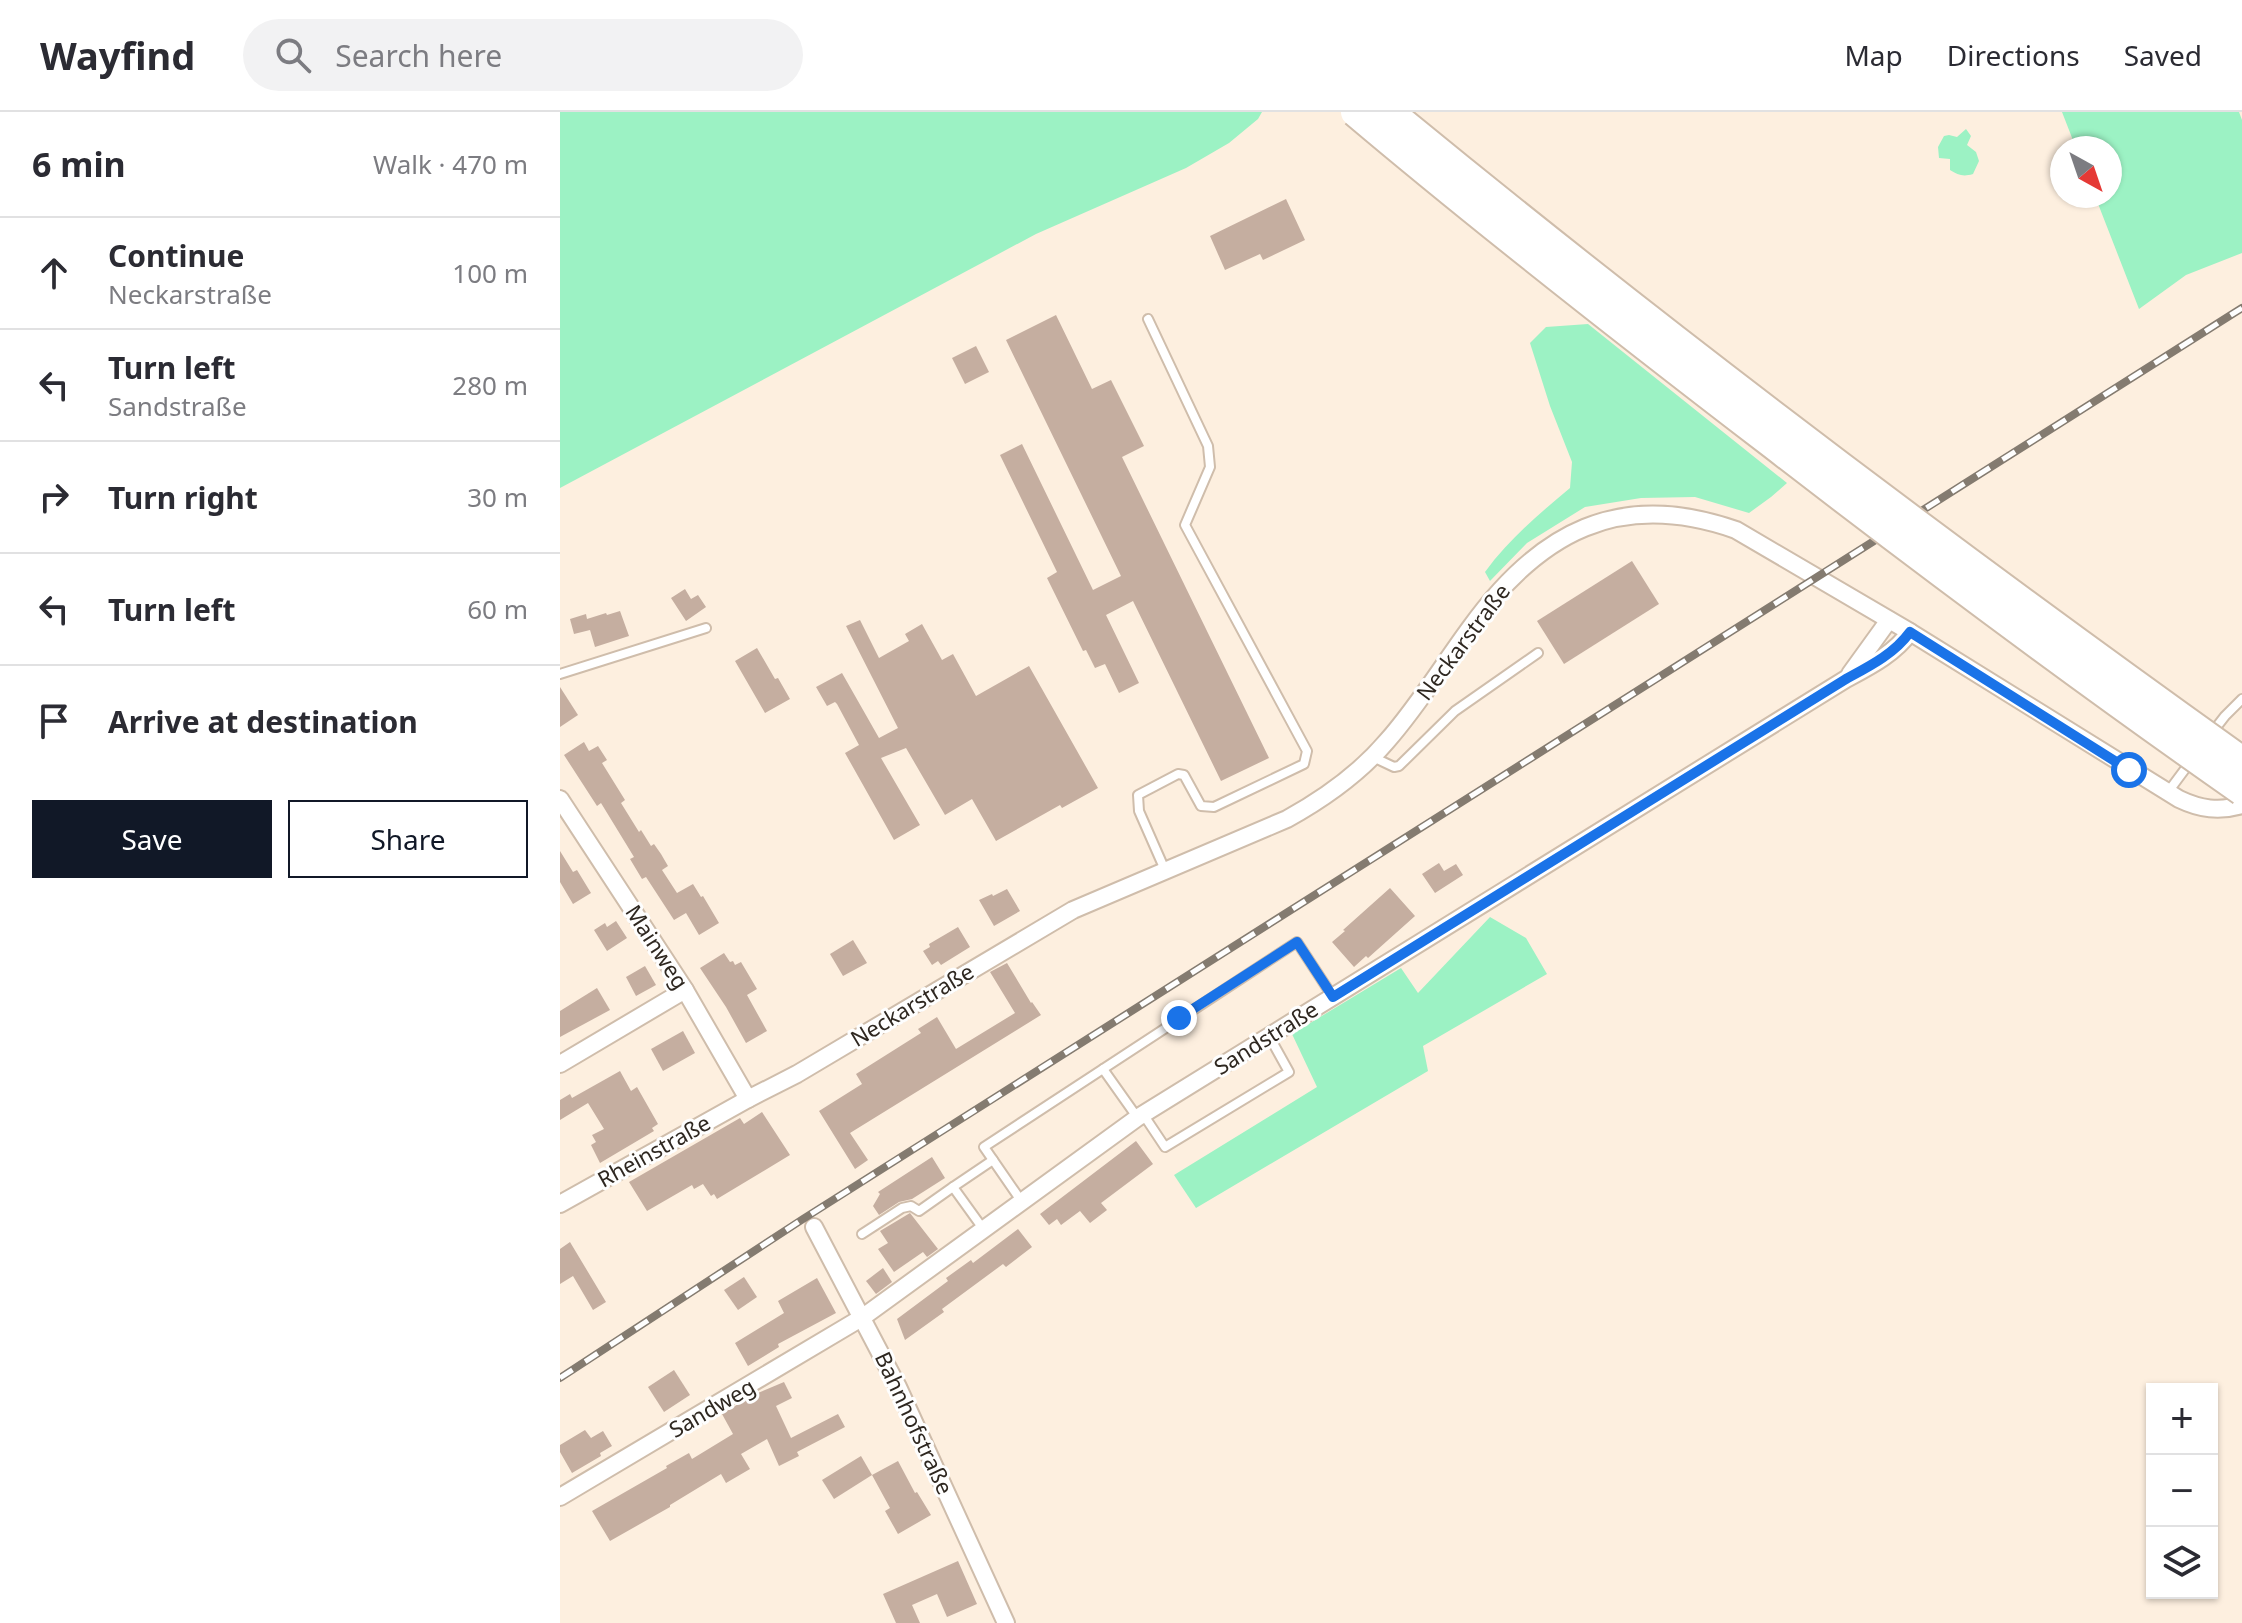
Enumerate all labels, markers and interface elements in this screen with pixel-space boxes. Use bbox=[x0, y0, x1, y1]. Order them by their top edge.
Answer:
search box bbox=[243, 19, 803, 91]
text: Wayfind bbox=[40, 29, 195, 81]
icon: search bbox=[271, 33, 315, 77]
text: Search here bbox=[335, 35, 502, 76]
text: Map bbox=[1844, 36, 1903, 74]
text: Directions bbox=[1947, 36, 2080, 74]
text: Saved bbox=[2124, 36, 2202, 74]
north arrow bbox=[2050, 136, 2122, 208]
text: 6 min bbox=[32, 141, 126, 187]
text: Walk · 470 m bbox=[373, 146, 528, 182]
text: Continue bbox=[108, 235, 244, 276]
icon: ahead bbox=[32, 251, 76, 295]
text: 100 m bbox=[452, 255, 528, 291]
text: Neckarstraße bbox=[108, 276, 272, 312]
text: Turn left bbox=[108, 347, 236, 388]
icon: left bbox=[32, 363, 76, 407]
text: 280 m bbox=[452, 367, 528, 403]
text: Sandstraße bbox=[108, 388, 247, 424]
icon: right bbox=[32, 475, 76, 519]
text: Turn right bbox=[108, 477, 258, 518]
text: 30 m bbox=[467, 479, 528, 515]
street label: Neckarstraße bbox=[1409, 577, 1516, 706]
icon: left bbox=[32, 587, 76, 631]
text: Turn left bbox=[108, 589, 236, 630]
text: 60 m bbox=[467, 591, 528, 627]
icon: arrive bbox=[32, 699, 76, 743]
text: Arrive at destination bbox=[108, 701, 418, 742]
route start bbox=[2111, 752, 2147, 788]
button: Save bbox=[32, 800, 272, 878]
button: Share bbox=[288, 800, 528, 878]
street label: Mainweg bbox=[619, 899, 696, 994]
street label: Neckarstraße bbox=[844, 956, 979, 1053]
street label: Sandstraße bbox=[1208, 993, 1323, 1081]
route end bbox=[1161, 1000, 1197, 1036]
street label: Rheinstraße bbox=[592, 1107, 715, 1193]
street label: Bahnhofstraße bbox=[869, 1346, 961, 1499]
street label: Sandweg bbox=[663, 1370, 760, 1444]
map controls bbox=[2146, 1383, 2218, 1599]
button: + bbox=[2146, 1383, 2218, 1455]
button: − bbox=[2146, 1455, 2218, 1527]
button: layers bbox=[2146, 1527, 2218, 1599]

